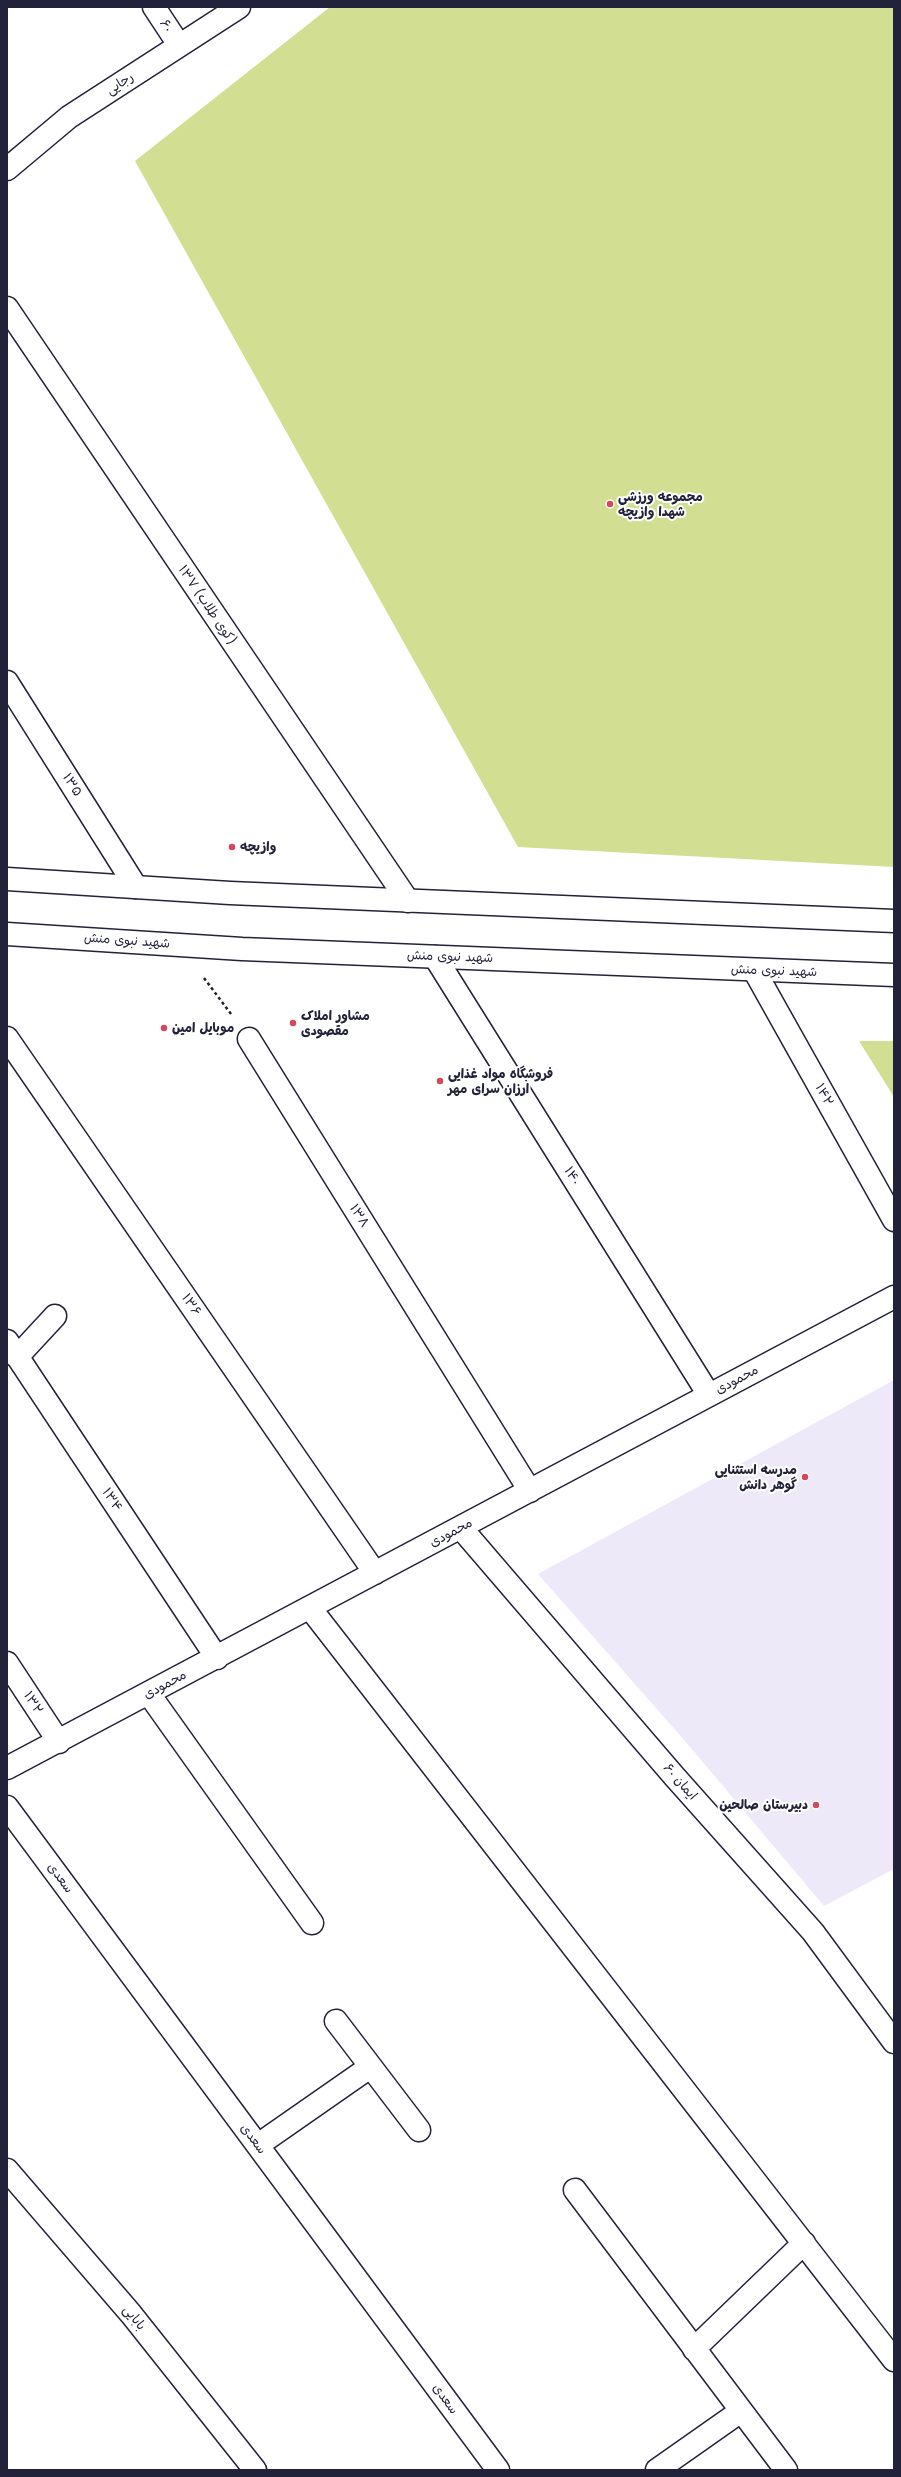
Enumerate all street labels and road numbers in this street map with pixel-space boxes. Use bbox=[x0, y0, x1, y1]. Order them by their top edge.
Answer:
street label: ۶۰ bbox=[156, 17, 176, 35]
street label: رجایی bbox=[103, 69, 137, 99]
street label: ۱۳۷ (کوی طلاب) bbox=[175, 562, 239, 648]
street label: ۱۳۵ bbox=[59, 771, 85, 799]
street label: شهید نبوی منش bbox=[83, 930, 171, 952]
street label: شهید نبوی منش bbox=[407, 948, 493, 966]
street label: شهید نبوی منش bbox=[731, 962, 817, 980]
street label: ۱۴۲ bbox=[812, 1081, 836, 1109]
street label: ۱۴۰ bbox=[560, 1164, 584, 1188]
street label: ۱۳۸ bbox=[346, 1201, 372, 1231]
street label: ۱۳۶ bbox=[178, 1291, 204, 1319]
street label: محمودی bbox=[713, 1362, 761, 1398]
street label: ۱۳۴ bbox=[99, 1485, 125, 1515]
street label: محمودی bbox=[427, 1515, 475, 1551]
street label: محمودی bbox=[141, 1667, 189, 1703]
street label: ۱۳۲ bbox=[20, 1689, 46, 1717]
street label: ایمان ۶۰ bbox=[660, 1761, 700, 1803]
street label: سعدی bbox=[44, 1860, 76, 1896]
street label: سعدی bbox=[237, 2121, 269, 2157]
street label: بابایی bbox=[119, 2302, 149, 2334]
street label: سعدی bbox=[429, 2381, 461, 2417]

